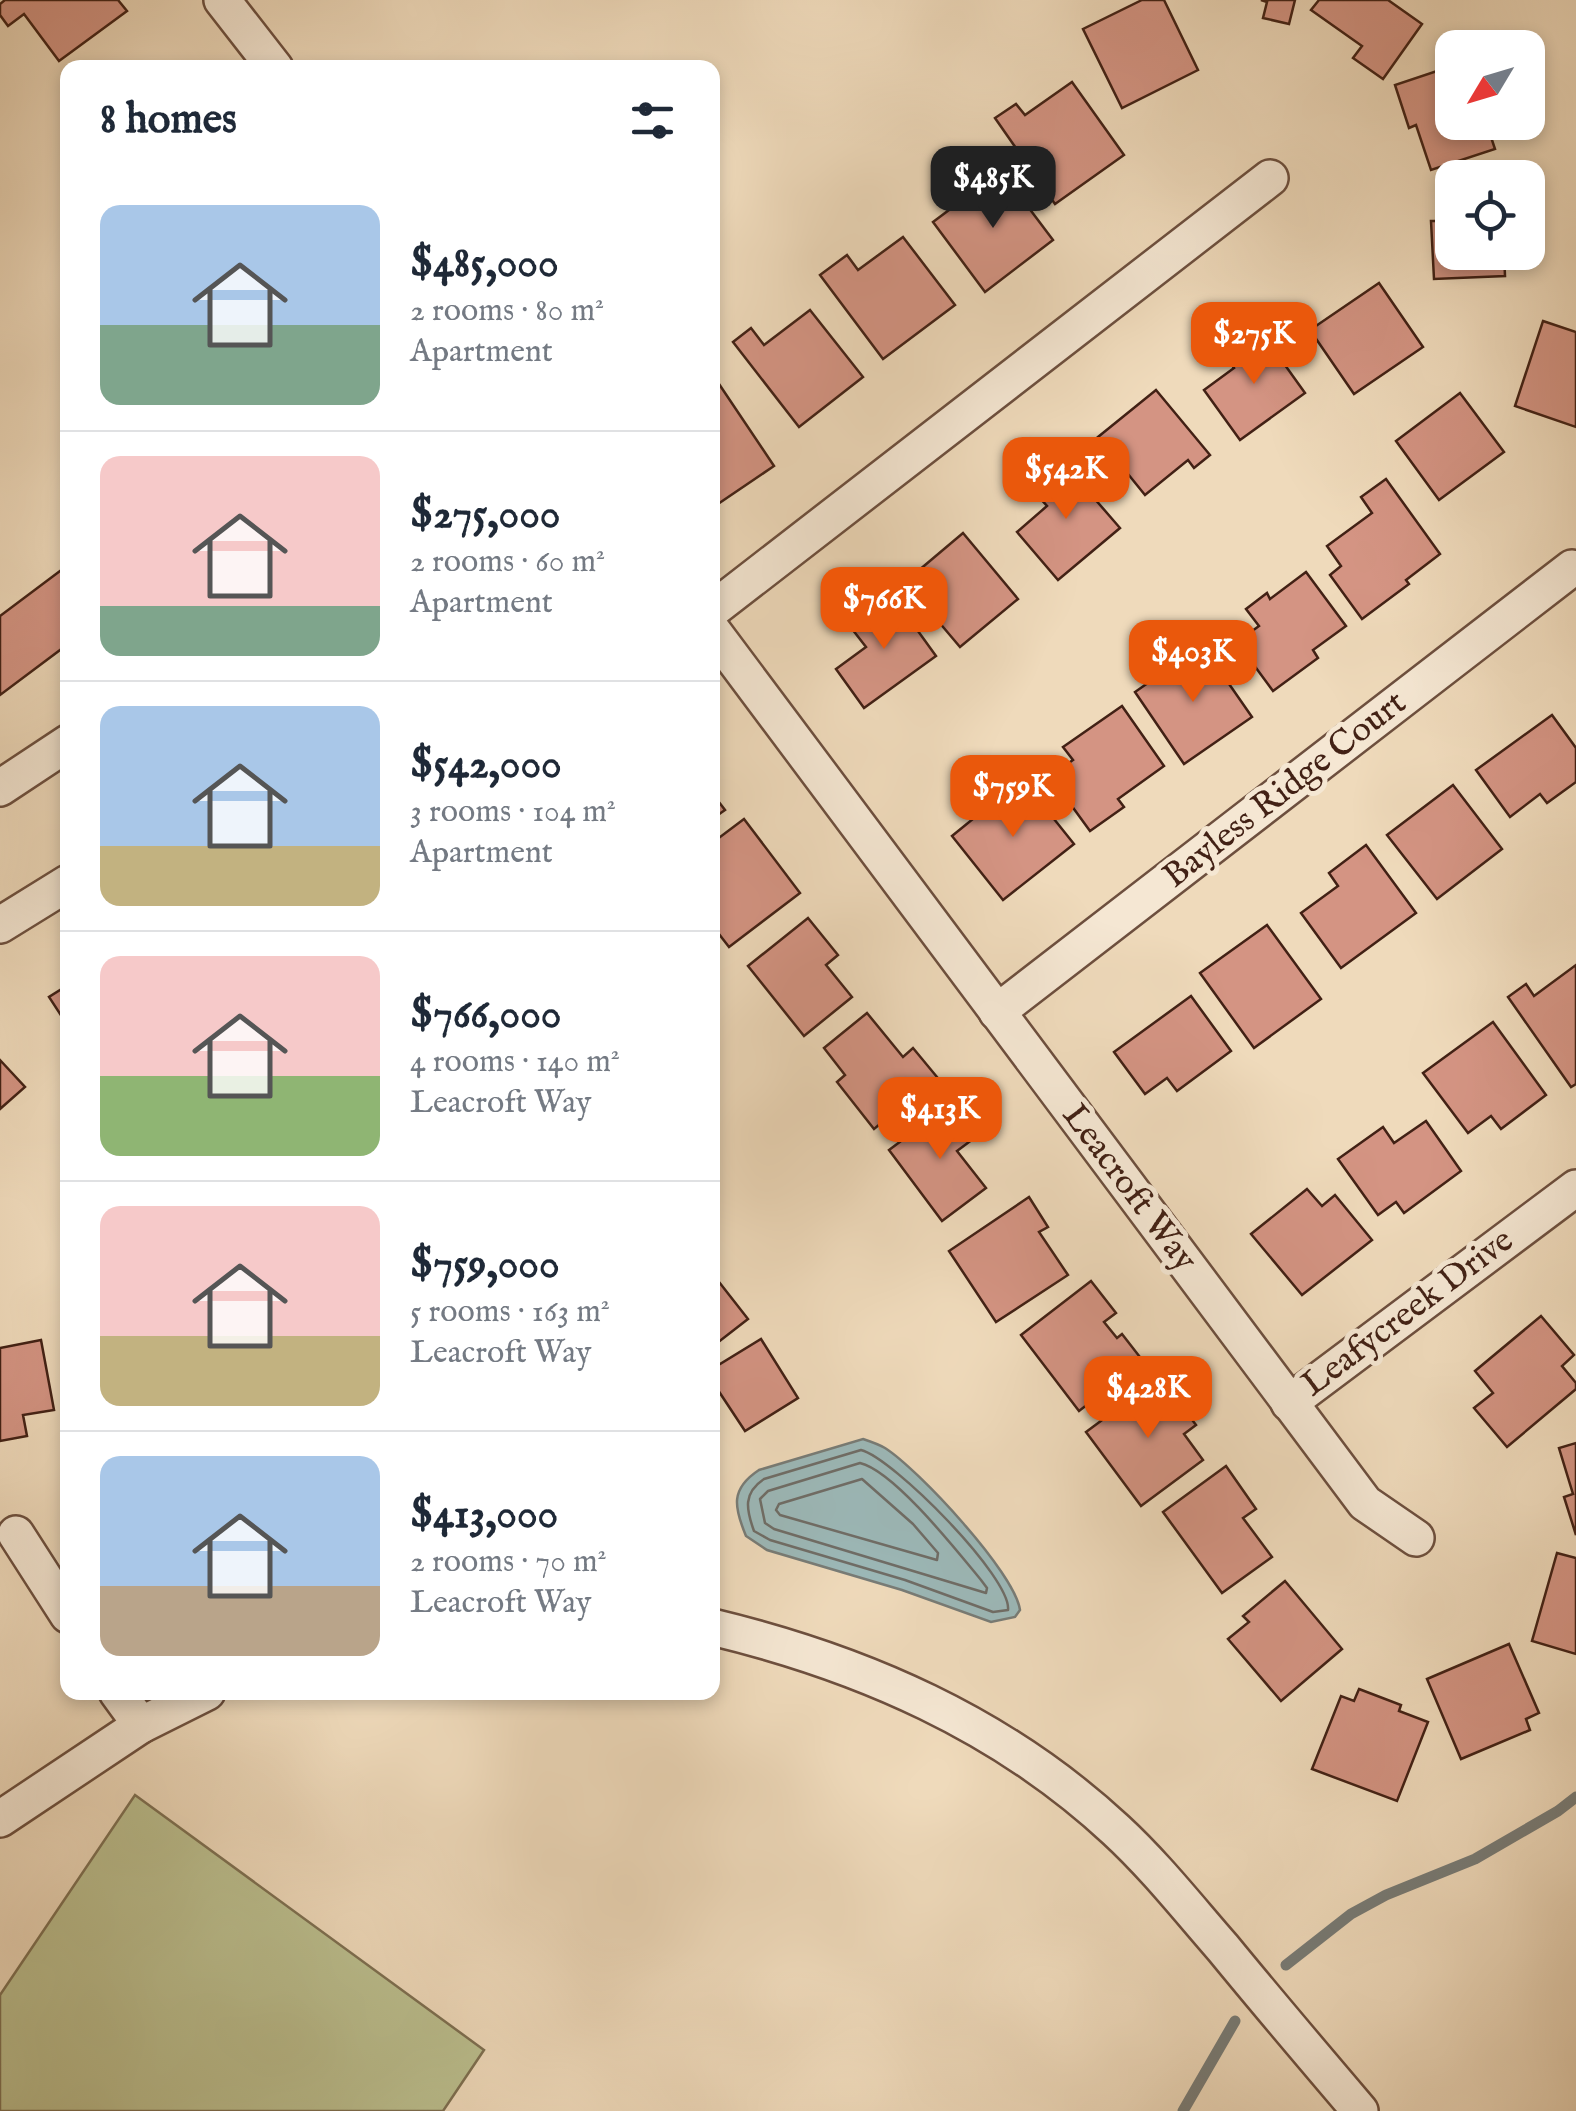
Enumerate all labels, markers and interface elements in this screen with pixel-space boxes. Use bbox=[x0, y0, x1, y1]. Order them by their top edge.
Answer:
north arrow bbox=[1435, 30, 1545, 140]
map controls bbox=[1435, 30, 1545, 270]
icon: filters bbox=[625, 93, 680, 148]
text: 8 homes bbox=[100, 94, 237, 147]
pin: $485K bbox=[923, 146, 1063, 231]
text: $485K bbox=[953, 158, 1033, 199]
button: locate bbox=[1435, 160, 1545, 270]
text: $485,000 bbox=[410, 238, 559, 291]
icon: home bbox=[180, 245, 300, 365]
text: 2 rooms · 80 m² bbox=[410, 291, 604, 332]
pin: $275K bbox=[1184, 302, 1324, 387]
text: $275K bbox=[1213, 314, 1295, 355]
text: Apartment bbox=[410, 332, 553, 373]
pin: $542K bbox=[996, 437, 1136, 522]
text: $542K bbox=[1024, 449, 1108, 490]
text: $275,000 bbox=[410, 489, 560, 542]
icon: home bbox=[180, 496, 300, 616]
text: 2 rooms · 60 m² bbox=[410, 542, 605, 583]
pin: $766K bbox=[814, 567, 954, 652]
text: $766K bbox=[843, 579, 925, 620]
text: Apartment bbox=[410, 583, 553, 624]
pin: $403K bbox=[1123, 620, 1263, 705]
text: $403K bbox=[1151, 632, 1235, 673]
street label: Bayless Ridge Court bbox=[1154, 681, 1416, 899]
text: $542,000 bbox=[410, 739, 562, 792]
icon: home bbox=[180, 746, 300, 866]
pin: $759K bbox=[943, 755, 1083, 840]
text: $759K bbox=[972, 767, 1054, 808]
text: 3 rooms · 104 m² bbox=[410, 792, 616, 833]
text: Apartment bbox=[410, 833, 553, 874]
text: $766,000 bbox=[410, 989, 561, 1042]
icon: home bbox=[180, 996, 300, 1116]
text: 4 rooms · 140 m² bbox=[410, 1042, 620, 1083]
pin: $413K bbox=[870, 1077, 1010, 1162]
text: Leacroft Way bbox=[410, 1083, 592, 1124]
text: $413K bbox=[900, 1089, 980, 1130]
street label: Leacroft Way bbox=[1051, 1095, 1207, 1281]
street label: Leafycreek Drive bbox=[1293, 1219, 1523, 1407]
text: $759,000 bbox=[410, 1239, 560, 1292]
icon: home bbox=[180, 1246, 300, 1366]
text: 5 rooms · 163 m² bbox=[410, 1292, 610, 1333]
text: Leacroft Way bbox=[410, 1333, 592, 1374]
pin: $428K bbox=[1078, 1356, 1218, 1441]
text: $428K bbox=[1106, 1368, 1190, 1409]
text: $413,000 bbox=[410, 1489, 558, 1542]
icon: home bbox=[180, 1496, 300, 1616]
text: 2 rooms · 70 m² bbox=[410, 1542, 607, 1583]
text: Leacroft Way bbox=[410, 1583, 592, 1624]

